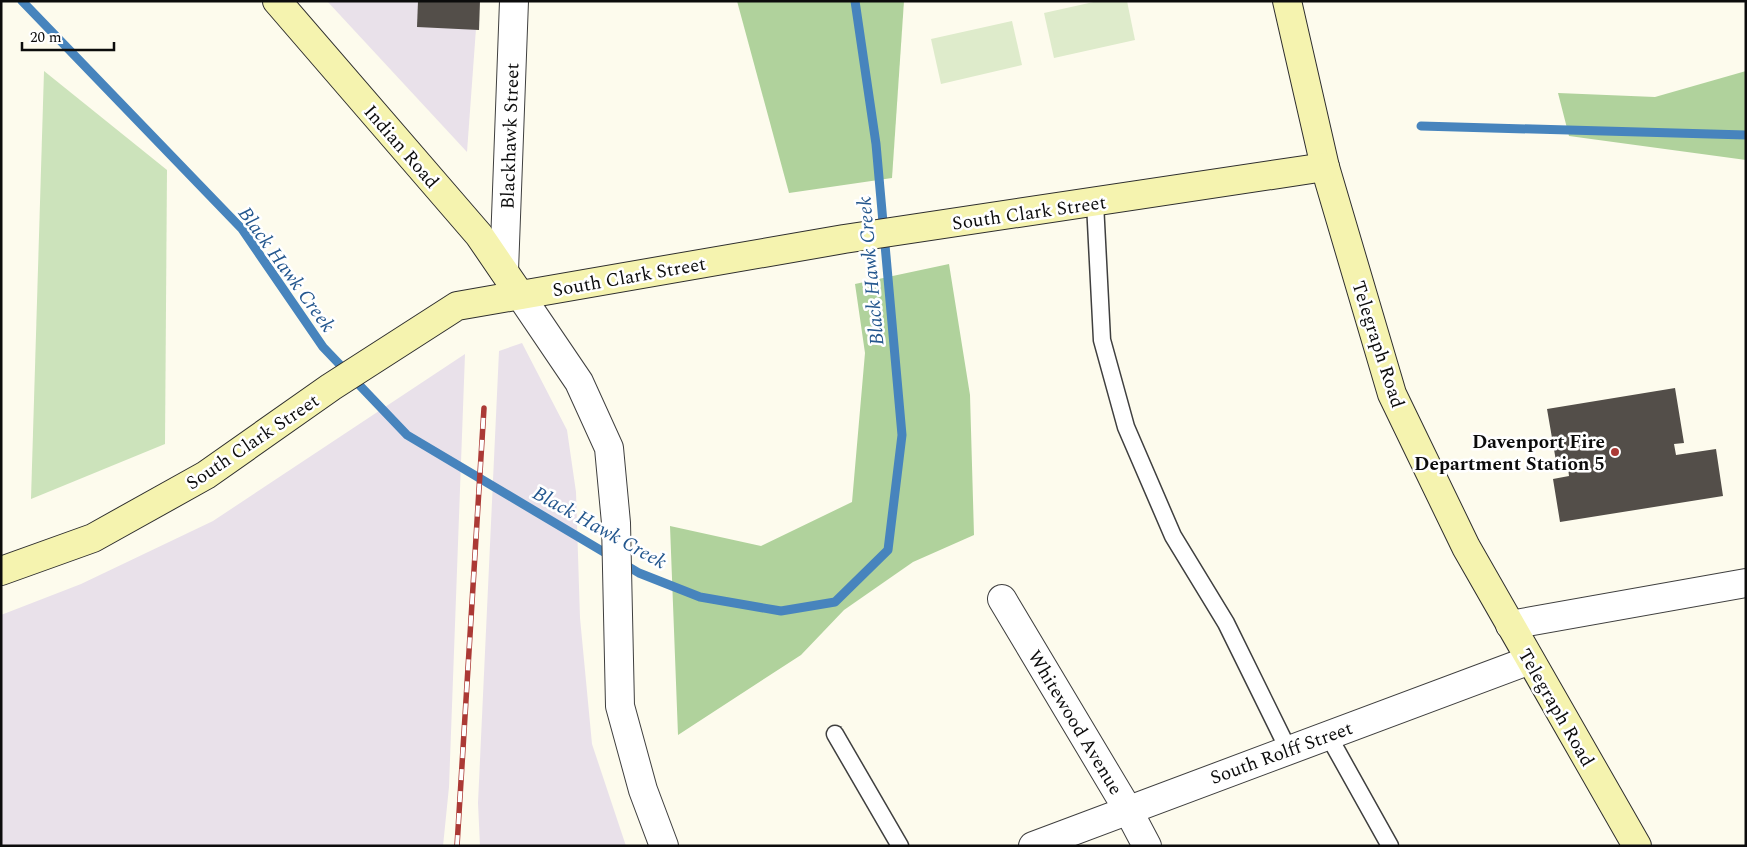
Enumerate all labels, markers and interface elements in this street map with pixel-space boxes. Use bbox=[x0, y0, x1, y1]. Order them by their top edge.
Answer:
scale bar bbox=[22, 20, 115, 52]
text: 20 m bbox=[30, 26, 62, 49]
street label: Blackhawk Street bbox=[493, 62, 528, 210]
street label: Indian Road bbox=[356, 99, 446, 195]
street label: South Clark Street bbox=[950, 188, 1108, 239]
water label: Black Hawk Creek bbox=[849, 195, 892, 347]
water label: Black Hawk Creek bbox=[230, 200, 343, 339]
street label: South Clark Street bbox=[550, 250, 709, 305]
street label: Telegraph Road bbox=[1343, 277, 1412, 412]
street label: South Clark Street bbox=[180, 387, 326, 498]
place label: Davenport Fire Department Station 5 bbox=[1414, 428, 1605, 479]
marker: Davenport Fire Department Station 5 bbox=[1609, 446, 1621, 458]
water label: Black Hawk Creek bbox=[527, 479, 673, 577]
street label: Telegraph Road bbox=[1510, 643, 1601, 772]
street label: Whitewood Avenue bbox=[1020, 645, 1130, 801]
street label: South Rolff Street bbox=[1206, 714, 1357, 793]

